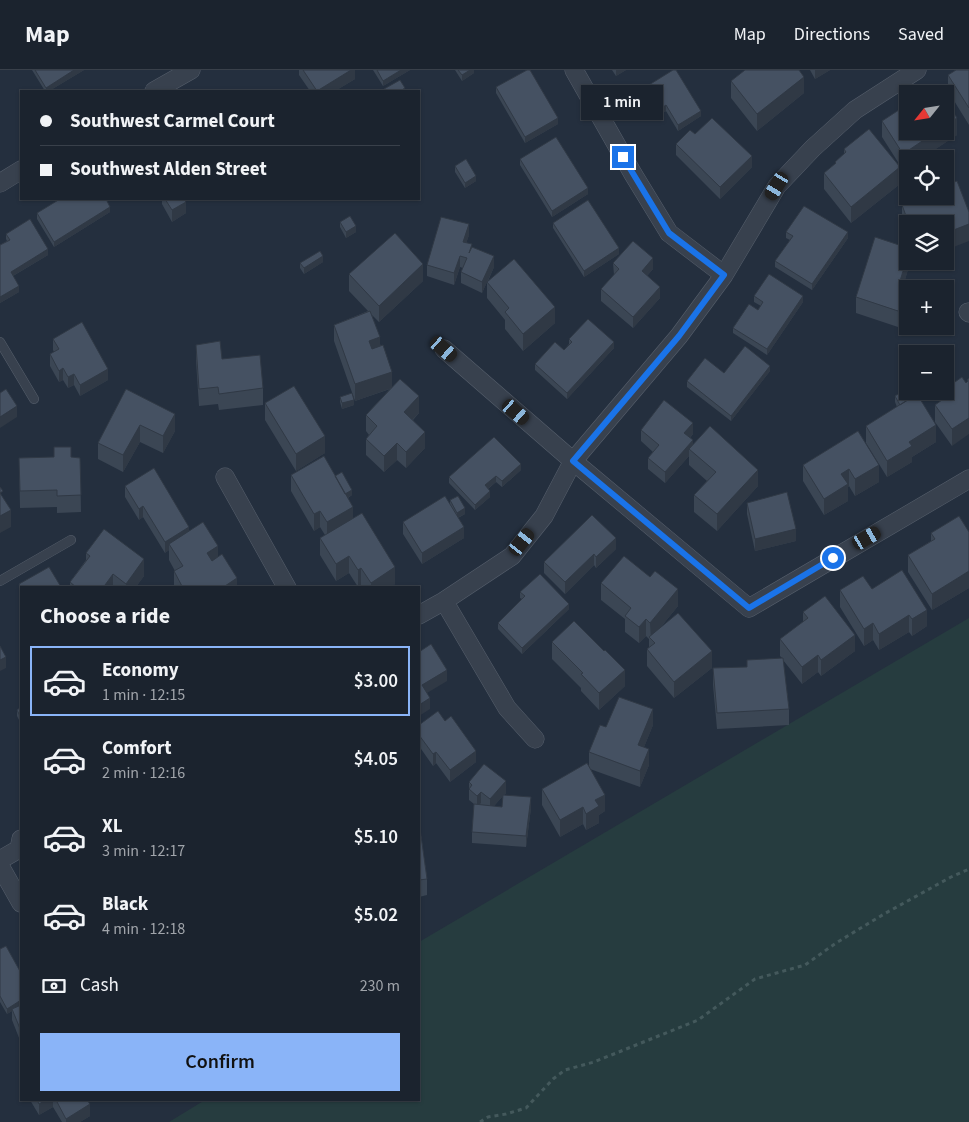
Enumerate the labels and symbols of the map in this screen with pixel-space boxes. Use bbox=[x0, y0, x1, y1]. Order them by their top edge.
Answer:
callout: 1 min bbox=[582, 84, 664, 119]
north arrow bbox=[899, 85, 954, 140]
route end bbox=[612, 146, 634, 168]
car bbox=[762, 169, 791, 203]
car bbox=[427, 333, 460, 365]
car bbox=[499, 396, 532, 428]
car bbox=[850, 524, 883, 552]
car bbox=[506, 526, 537, 558]
route start bbox=[822, 547, 844, 569]

